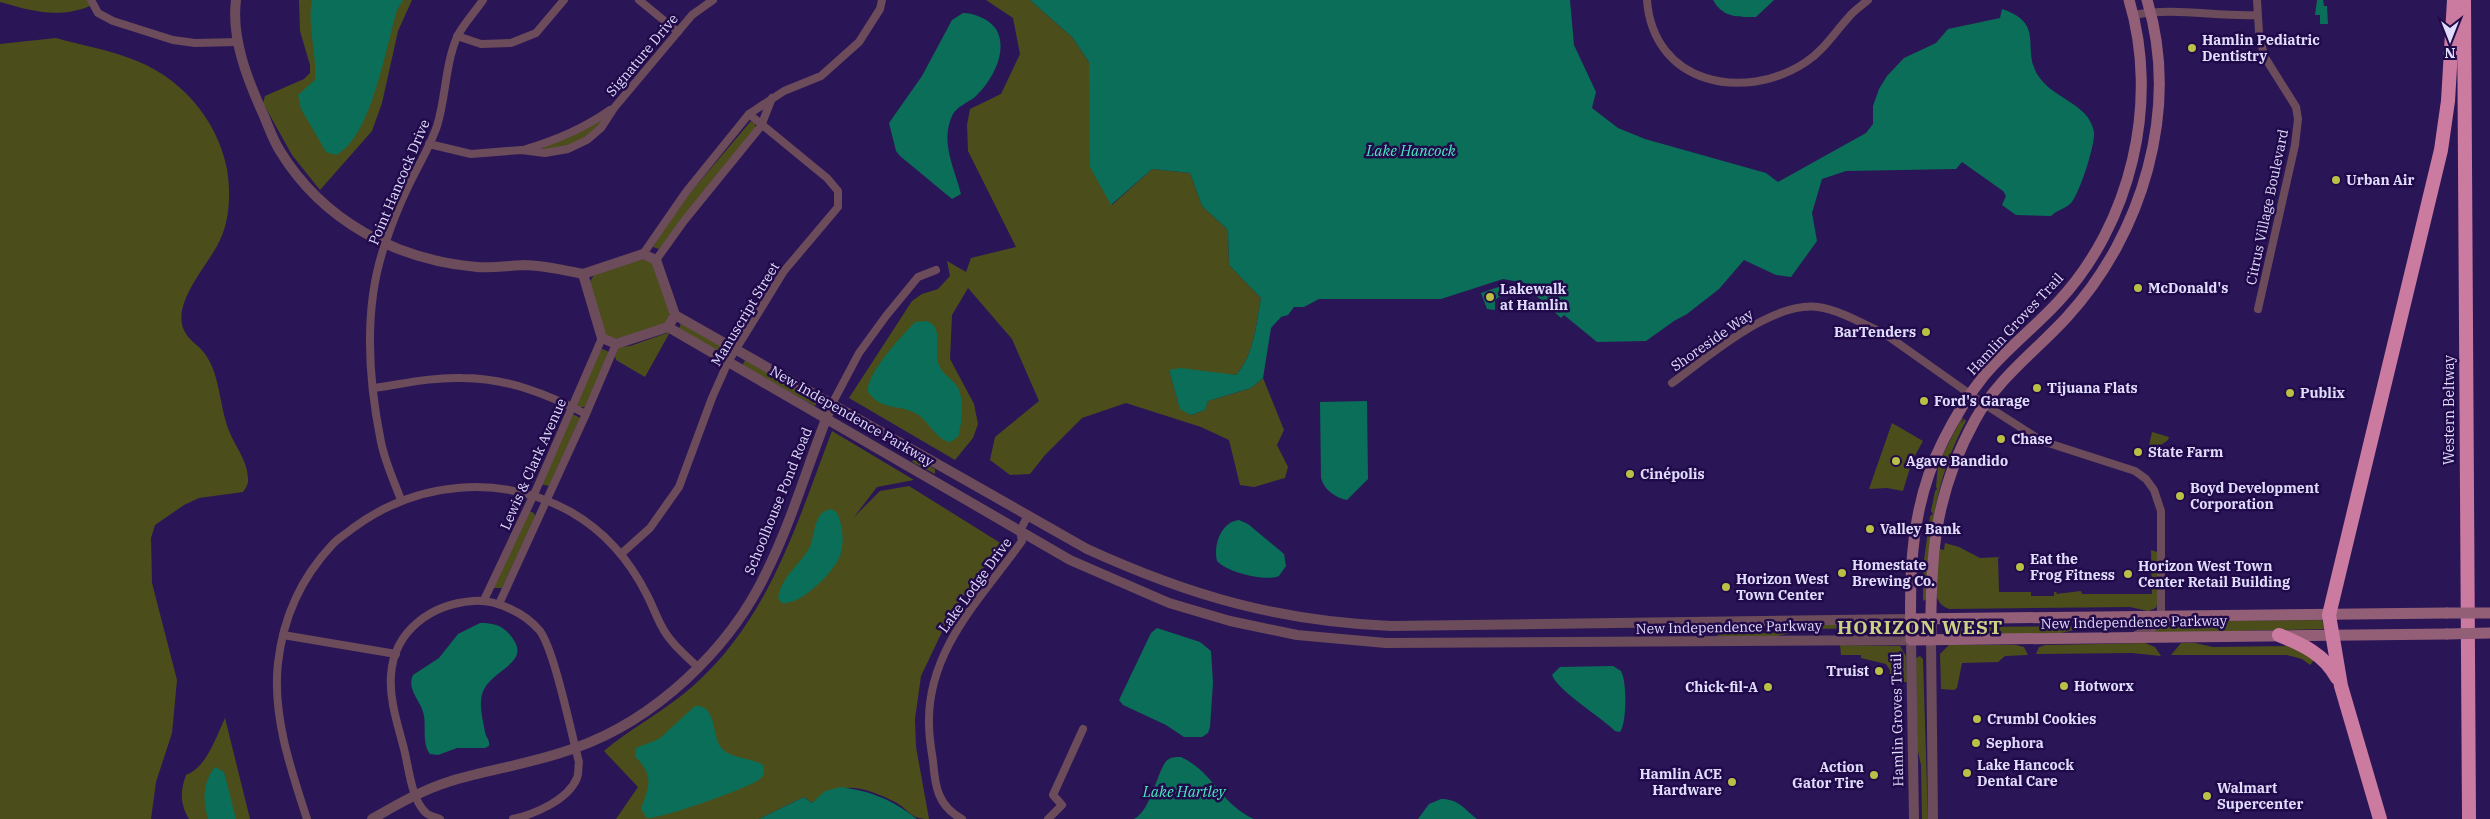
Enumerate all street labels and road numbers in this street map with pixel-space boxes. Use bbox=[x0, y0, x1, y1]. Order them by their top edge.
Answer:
street label: Signature Drive bbox=[602, 10, 682, 100]
street label: Point Hancock Drive bbox=[364, 117, 434, 247]
street label: Citrus Village Boulevard bbox=[2242, 127, 2292, 286]
street label: Manuscript Street bbox=[707, 259, 783, 369]
street label: Hamlin Groves Trail bbox=[1963, 269, 2067, 379]
street label: Shoreside Way bbox=[1667, 305, 1757, 375]
street label: Western Beltway bbox=[2440, 355, 2458, 465]
street label: New Independence Parkway bbox=[767, 362, 938, 471]
street label: Lewis & Clark Avenue bbox=[496, 395, 570, 533]
street label: Schoolhouse Pond Road bbox=[740, 424, 816, 577]
street label: Lake Lodge Drive bbox=[934, 534, 1016, 636]
street label: New Independence Parkway bbox=[2041, 611, 2228, 633]
street label: New Independence Parkway bbox=[1636, 616, 1823, 638]
street label: Hamlin Groves Trail bbox=[1887, 653, 1907, 787]

